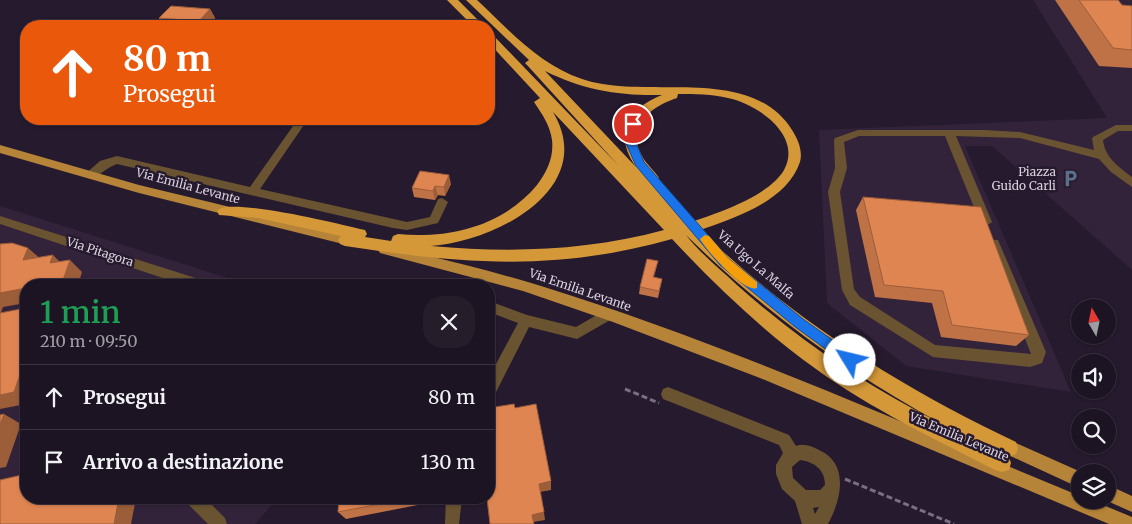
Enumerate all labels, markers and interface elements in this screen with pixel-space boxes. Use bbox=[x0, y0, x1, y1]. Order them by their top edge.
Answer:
text: 80 m bbox=[123, 37, 211, 81]
icon: ahead bbox=[40, 40, 105, 105]
text: Prosegui bbox=[123, 80, 216, 108]
pin bbox=[612, 103, 654, 145]
icon: arrive bbox=[619, 110, 647, 138]
street label: Via Emilia Levante bbox=[134, 164, 242, 207]
place label: Piazza Guido Carli bbox=[992, 164, 1057, 193]
parking icon: Piazza Guido Carli bbox=[1060, 169, 1080, 189]
street label: Via Ugo La Malfa bbox=[714, 227, 798, 302]
street label: Via Pitagora bbox=[64, 233, 136, 270]
street label: Via Emilia Levante bbox=[526, 265, 633, 314]
text: 1 min bbox=[40, 293, 121, 331]
button: close bbox=[423, 296, 475, 348]
north arrow bbox=[1071, 299, 1116, 344]
map controls bbox=[1071, 299, 1116, 509]
text: 210 m · 09:50 bbox=[40, 331, 137, 351]
position arrow bbox=[823, 333, 875, 385]
button: sound bbox=[1071, 354, 1116, 399]
icon: ahead bbox=[40, 383, 68, 411]
text: Prosegui bbox=[83, 385, 166, 409]
text: 80 m bbox=[428, 385, 475, 409]
street label: Via Emilia Levante bbox=[906, 408, 1011, 464]
button: search bbox=[1071, 409, 1116, 454]
icon: arrive bbox=[40, 448, 68, 476]
text: Arrivo a destinazione bbox=[83, 450, 283, 474]
text: 130 m bbox=[421, 450, 475, 474]
button: layers bbox=[1071, 464, 1116, 509]

